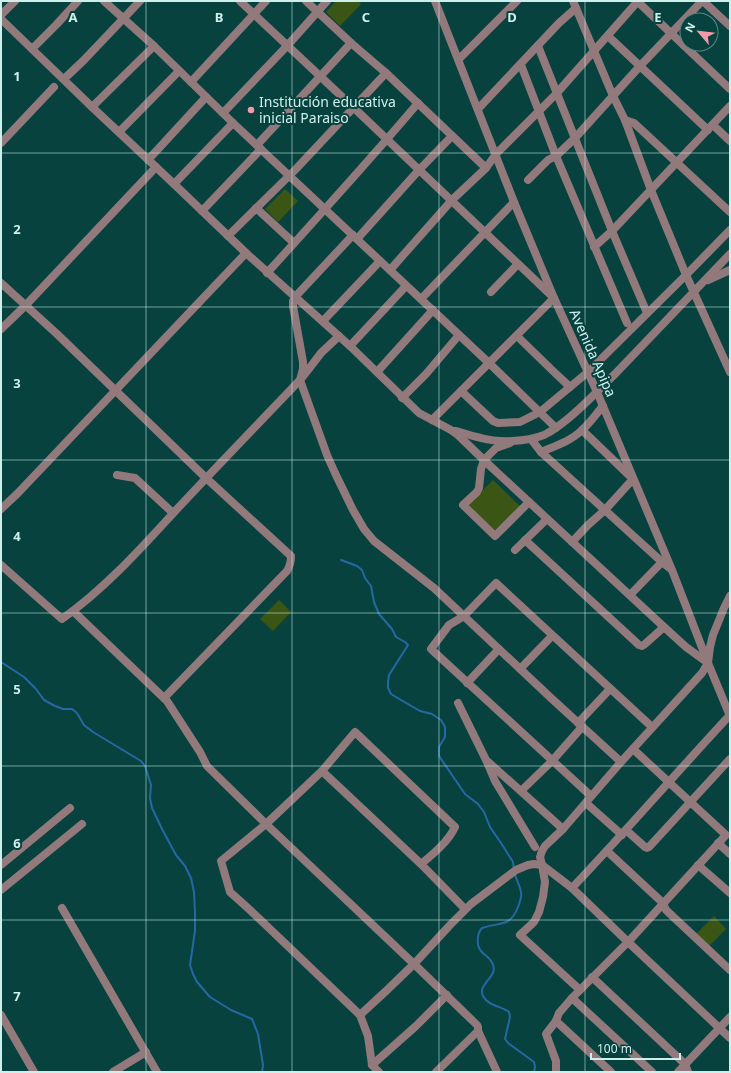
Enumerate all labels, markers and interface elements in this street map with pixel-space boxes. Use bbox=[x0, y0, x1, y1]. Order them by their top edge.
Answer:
text: A bbox=[69, 8, 78, 26]
text: B bbox=[215, 8, 223, 26]
text: C bbox=[362, 8, 370, 26]
text: D bbox=[507, 8, 517, 26]
text: E bbox=[654, 8, 662, 26]
north arrow bbox=[679, 12, 719, 52]
text: N bbox=[681, 20, 698, 35]
text: 1 bbox=[13, 67, 21, 85]
place label: Institución educativa inicial Paraiso bbox=[259, 92, 396, 127]
marker: Institución educativa inicial Paraiso bbox=[246, 105, 256, 115]
text: 2 bbox=[13, 220, 21, 238]
street label: Avenida Apipa bbox=[566, 306, 621, 400]
text: 3 bbox=[13, 374, 21, 392]
text: 4 bbox=[13, 527, 21, 545]
text: 5 bbox=[13, 680, 21, 698]
text: 6 bbox=[13, 834, 21, 852]
text: 7 bbox=[13, 987, 21, 1005]
scale bar bbox=[591, 1035, 680, 1061]
text: 100 m bbox=[597, 1040, 632, 1057]

